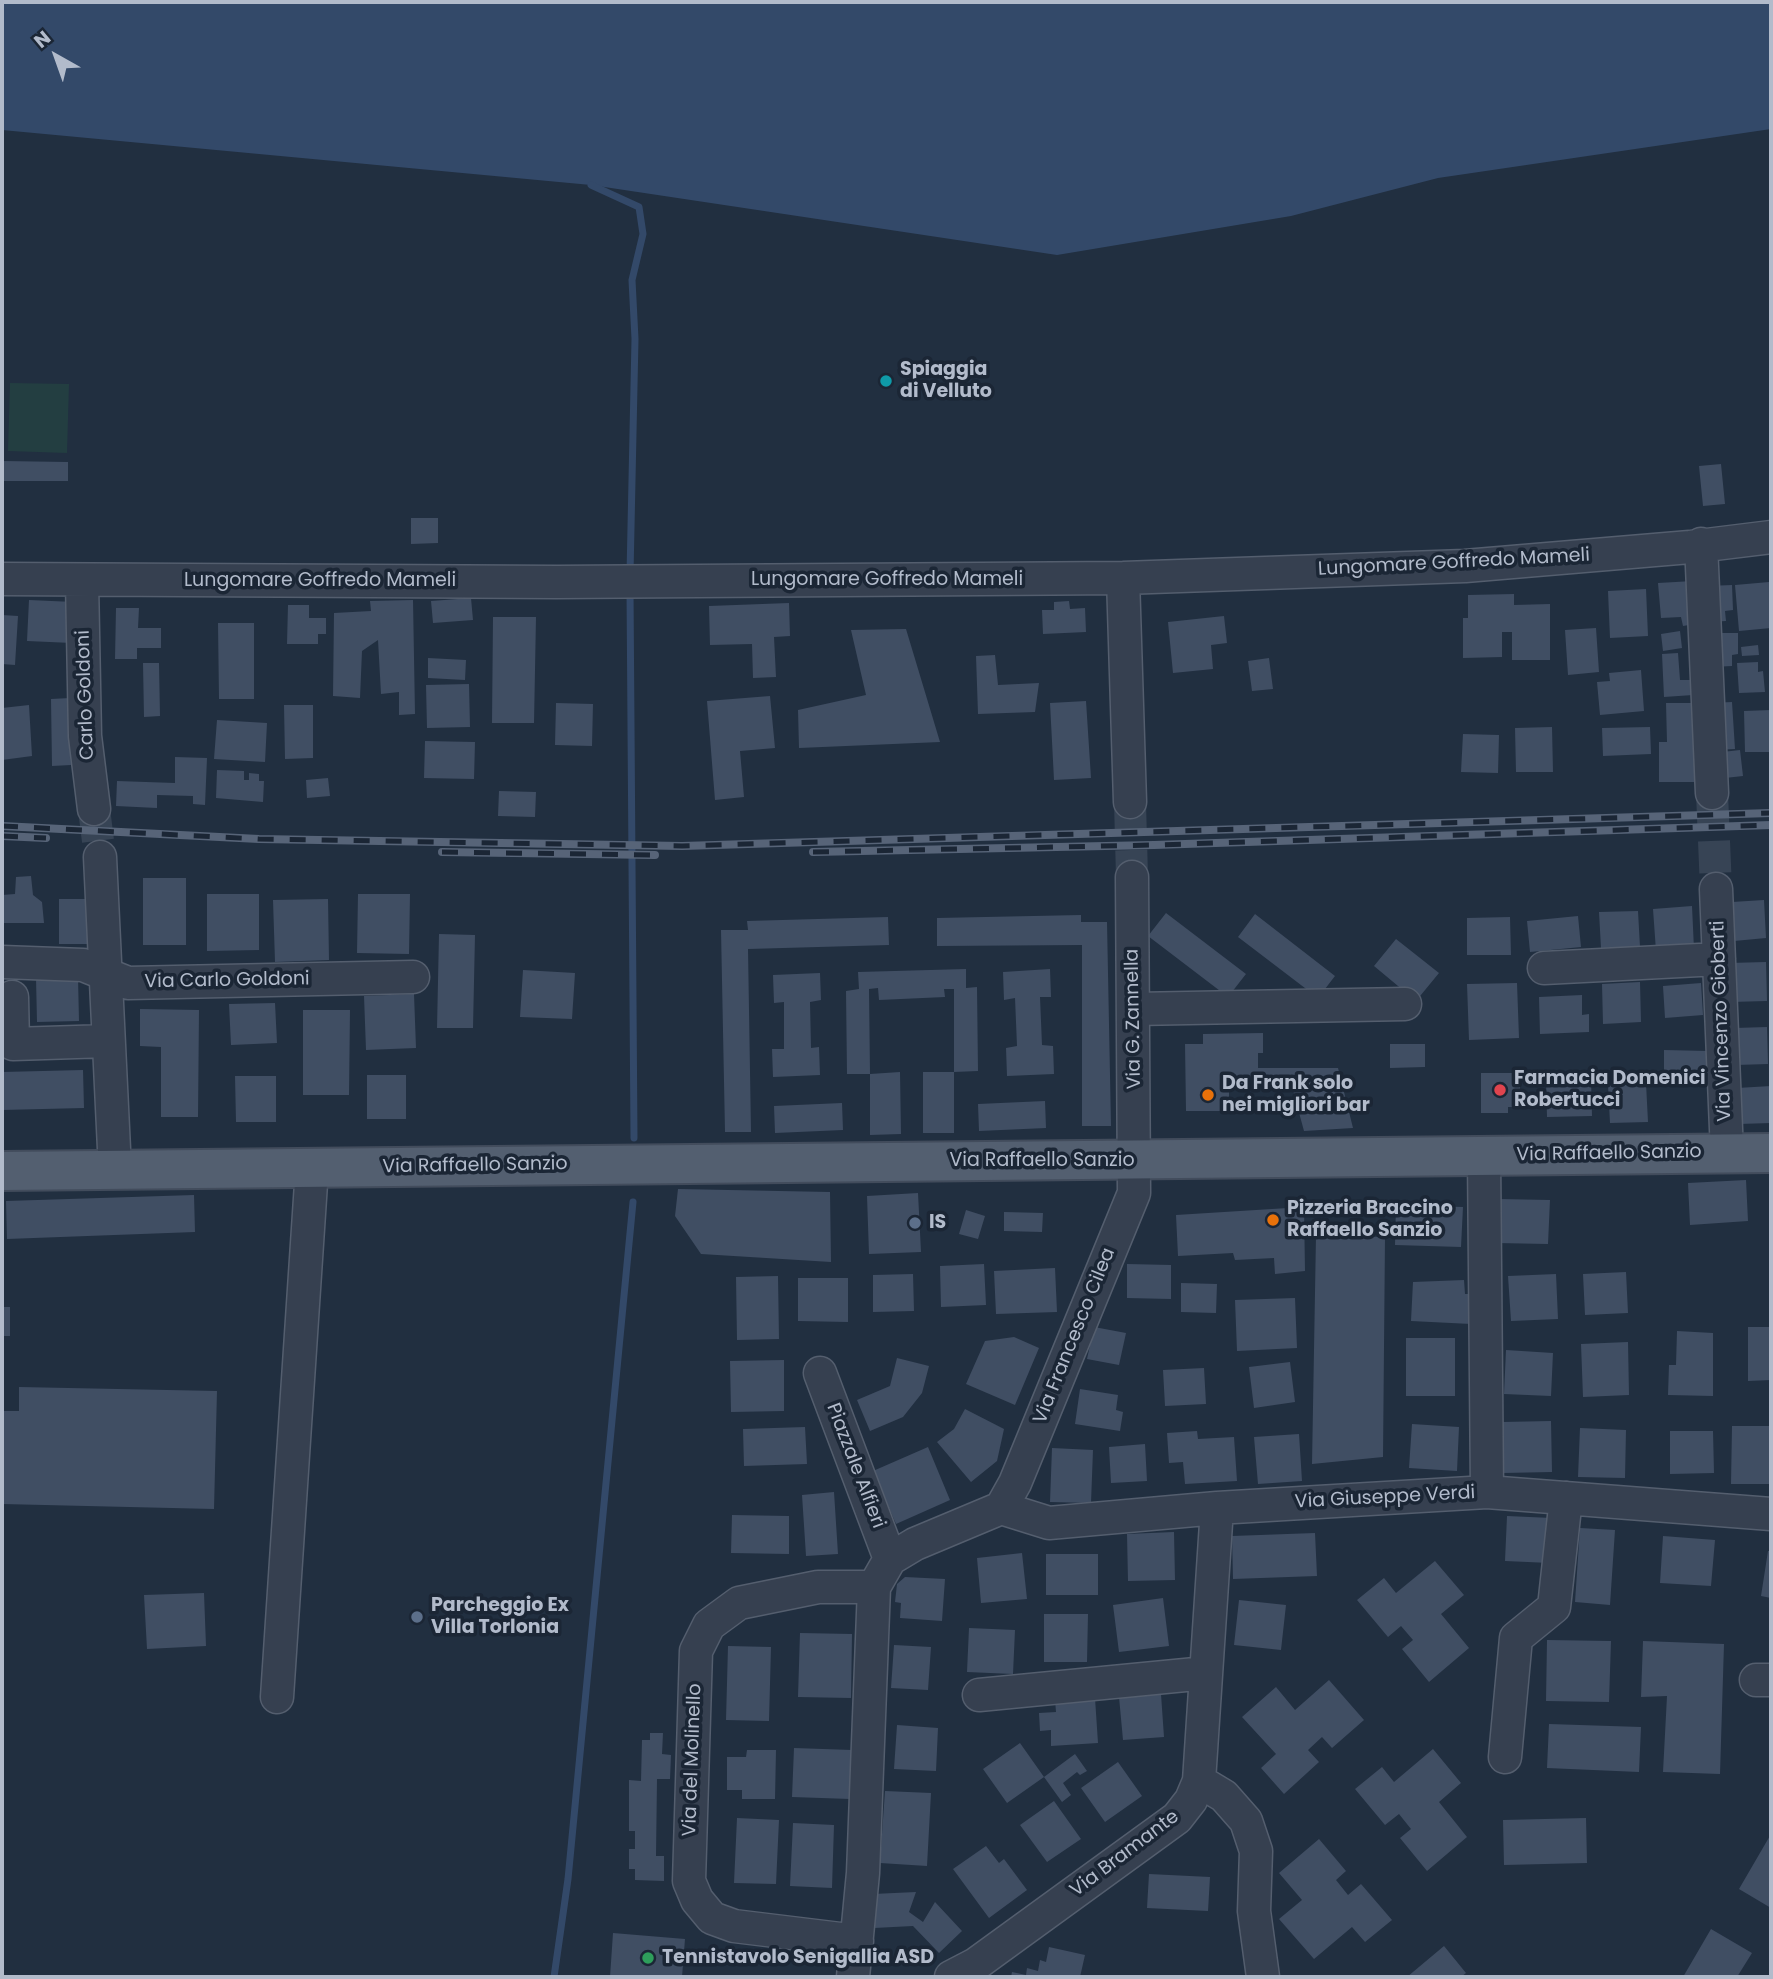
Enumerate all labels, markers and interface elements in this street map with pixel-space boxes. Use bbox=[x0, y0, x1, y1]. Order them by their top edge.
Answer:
north arrow bbox=[21, 21, 91, 91]
text: N bbox=[28, 25, 56, 54]
place label: Spiaggia di Velluto bbox=[900, 359, 992, 403]
marker: Spiaggia di Velluto bbox=[878, 373, 894, 389]
street label: Lungomare Goffredo Mameli bbox=[1318, 544, 1590, 582]
street label: Lungomare Goffredo Mameli bbox=[751, 569, 1023, 591]
street label: Lungomare Goffredo Mameli bbox=[184, 570, 456, 592]
street label: Carlo Goldoni bbox=[72, 630, 100, 760]
street label: Via Vincenzo Gioberti bbox=[1707, 920, 1737, 1122]
street label: Via G. Zannella bbox=[1121, 948, 1147, 1090]
street label: Via Carlo Goldoni bbox=[144, 968, 310, 994]
place label: Farmacia Domenici Robertucci bbox=[1514, 1068, 1706, 1112]
place label: Da Frank solo nei migliori bar bbox=[1222, 1073, 1370, 1117]
marker: Farmacia Domenici Robertucci bbox=[1492, 1082, 1508, 1098]
marker: Da Frank solo nei migliori bar bbox=[1200, 1087, 1216, 1103]
street label: Via Raffaello Sanzio bbox=[1516, 1141, 1702, 1167]
street label: Via Raffaello Sanzio bbox=[949, 1150, 1135, 1172]
street label: Via Raffaello Sanzio bbox=[382, 1153, 568, 1179]
place label: Pizzeria Braccino Raffaello Sanzio bbox=[1287, 1198, 1453, 1242]
place label: IS bbox=[929, 1212, 946, 1234]
marker: Pizzeria Braccino Raffaello Sanzio bbox=[1265, 1212, 1281, 1228]
marker: IS bbox=[907, 1215, 923, 1231]
street label: Via Francesco Cilea bbox=[1029, 1245, 1121, 1427]
street label: Piazzale Alfieri bbox=[821, 1400, 889, 1532]
street label: Via Giuseppe Verdi bbox=[1294, 1482, 1476, 1514]
place label: Parcheggio Ex Villa Torlonia bbox=[431, 1595, 569, 1639]
marker: Parcheggio Ex Villa Torlonia bbox=[409, 1609, 425, 1625]
street label: Via del Molinello bbox=[679, 1683, 707, 1837]
street label: Via Bramante bbox=[1066, 1806, 1184, 1902]
place label: Tennistavolo Senigallia ASD bbox=[662, 1947, 934, 1969]
marker: Tennistavolo Senigallia ASD bbox=[640, 1950, 656, 1966]

